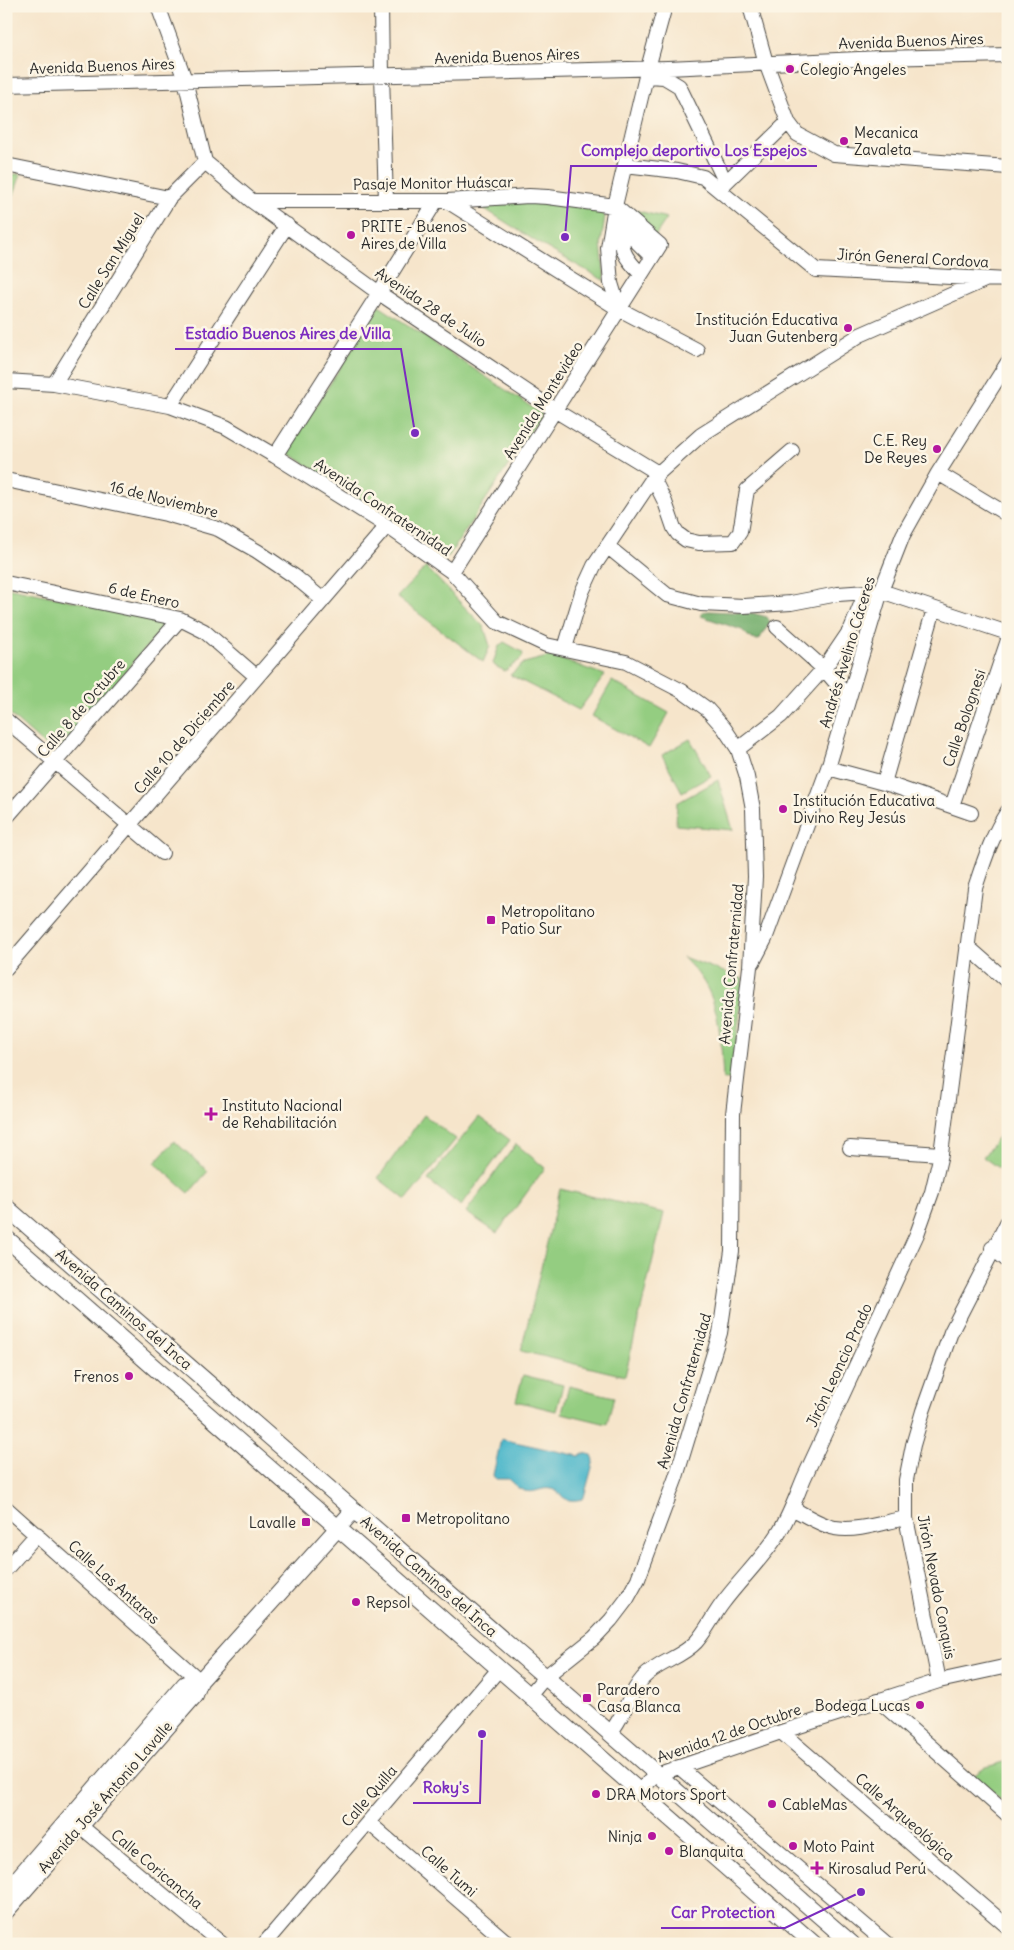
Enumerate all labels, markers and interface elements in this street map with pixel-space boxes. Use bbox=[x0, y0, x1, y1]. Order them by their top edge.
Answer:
street label: Avenida Buenos Aires bbox=[838, 29, 984, 53]
street label: Avenida Buenos Aires bbox=[434, 44, 580, 68]
street label: Avenida Buenos Aires bbox=[29, 54, 175, 78]
place label: Colegio Angeles bbox=[800, 60, 907, 79]
marker: Colegio Angeles bbox=[784, 63, 796, 75]
place label: Mecanica Zavaleta bbox=[854, 123, 919, 159]
callout: Complejo deportivo Los Espejos bbox=[571, 135, 817, 166]
marker: Mecanica Zavaleta bbox=[838, 135, 850, 147]
text: Complejo deportivo Los Espejos bbox=[581, 140, 807, 161]
street label: Pasaje Monitor Huáscar bbox=[353, 172, 513, 194]
street label: Calle San Miguel bbox=[74, 209, 148, 313]
place label: PRITE - Buenos Aires de Villa bbox=[361, 217, 467, 253]
marker: PRITE - Buenos Aires de Villa bbox=[345, 229, 357, 241]
street label: Jirón General Cordova bbox=[837, 245, 990, 271]
street label: Avenida 28 de Julio bbox=[372, 263, 490, 351]
place label: Institución Educativa Juan Gutenberg bbox=[696, 310, 838, 346]
callout: Estadio Buenos Aires de Villa bbox=[175, 318, 401, 349]
marker: Institución Educativa Juan Gutenberg bbox=[842, 322, 854, 334]
text: Estadio Buenos Aires de Villa bbox=[185, 323, 391, 343]
street label: Avenida Montevideo bbox=[499, 337, 587, 463]
place label: C.E. Rey De Reyes bbox=[864, 431, 927, 467]
marker: C.E. Rey De Reyes bbox=[931, 443, 943, 455]
street label: Avenida Confraternidad bbox=[311, 454, 455, 560]
street label: 16 de Noviembre bbox=[108, 476, 220, 522]
street label: Andrés Avelino Cáceres bbox=[815, 574, 879, 730]
street label: 6 de Enero bbox=[107, 578, 181, 612]
street label: Calle 8 de Octubre bbox=[33, 655, 129, 761]
street label: Calle Bolognesi bbox=[938, 667, 990, 769]
street label: Calle 10 de Diciembre bbox=[129, 676, 239, 798]
place label: Institución Educativa Divino Rey Jesús bbox=[793, 791, 936, 827]
marker: Institución Educativa Divino Rey Jesús bbox=[777, 803, 789, 815]
street label: Avenida Confraternidad bbox=[715, 883, 748, 1045]
place label: Metropolitano Patio Sur bbox=[501, 902, 595, 938]
marker: Metropolitano Patio Sur bbox=[485, 914, 497, 926]
place label: Instituto Nacional de Rehabilitación bbox=[222, 1096, 342, 1132]
marker: Instituto Nacional de Rehabilitación bbox=[204, 1107, 218, 1121]
street label: Avenida Caminos del Inca bbox=[52, 1244, 197, 1374]
street label: Jirón Leoncio Prado bbox=[802, 1300, 876, 1430]
street label: Avenida Confraternidad bbox=[653, 1311, 715, 1471]
place label: Frenos bbox=[73, 1367, 119, 1386]
marker: Frenos bbox=[123, 1370, 135, 1382]
place label: Metropolitano bbox=[416, 1509, 510, 1528]
street label: Avenida Caminos del Inca bbox=[357, 1511, 502, 1641]
marker: Metropolitano bbox=[400, 1512, 412, 1524]
place label: Lavalle bbox=[249, 1513, 296, 1532]
street label: Jirón Nevado Conquis bbox=[914, 1513, 960, 1661]
marker: Lavalle bbox=[300, 1516, 312, 1528]
street label: Calle Las Antaras bbox=[64, 1536, 164, 1628]
place label: Repsol bbox=[366, 1593, 410, 1612]
marker: Repsol bbox=[350, 1596, 362, 1608]
place label: Paradero Casa Blanca bbox=[597, 1680, 681, 1716]
marker: Paradero Casa Blanca bbox=[581, 1692, 593, 1704]
place label: Bodega Lucas bbox=[815, 1696, 910, 1715]
street label: Avenida 12 de Octubre bbox=[654, 1699, 804, 1767]
marker: Bodega Lucas bbox=[914, 1699, 926, 1711]
street label: Avenida José Antonio Lavalle bbox=[34, 1717, 176, 1877]
street label: Calle Quilla bbox=[337, 1761, 401, 1831]
street label: Calle Arqueológica bbox=[851, 1769, 959, 1866]
callout: Roky's bbox=[413, 1772, 480, 1803]
text: Roky's bbox=[423, 1777, 469, 1798]
place label: DRA Motors Sport bbox=[606, 1785, 726, 1804]
marker: DRA Motors Sport bbox=[590, 1788, 602, 1800]
place label: CableMas bbox=[782, 1795, 848, 1814]
marker: CableMas bbox=[766, 1798, 778, 1810]
street label: Calle Coricancha bbox=[107, 1825, 207, 1913]
place label: Ninja bbox=[608, 1827, 642, 1846]
marker: Ninja bbox=[646, 1830, 658, 1842]
place label: Moto Paint bbox=[803, 1837, 875, 1856]
marker: Moto Paint bbox=[787, 1840, 799, 1852]
street label: Calle Tumi bbox=[417, 1841, 481, 1901]
place label: Blanquita bbox=[679, 1842, 744, 1861]
marker: Blanquita bbox=[663, 1845, 675, 1857]
place label: Kirosalud Perú bbox=[828, 1859, 927, 1878]
marker: Kirosalud Perú bbox=[810, 1861, 824, 1875]
callout: Car Protection bbox=[661, 1897, 785, 1928]
text: Car Protection bbox=[671, 1902, 775, 1922]

